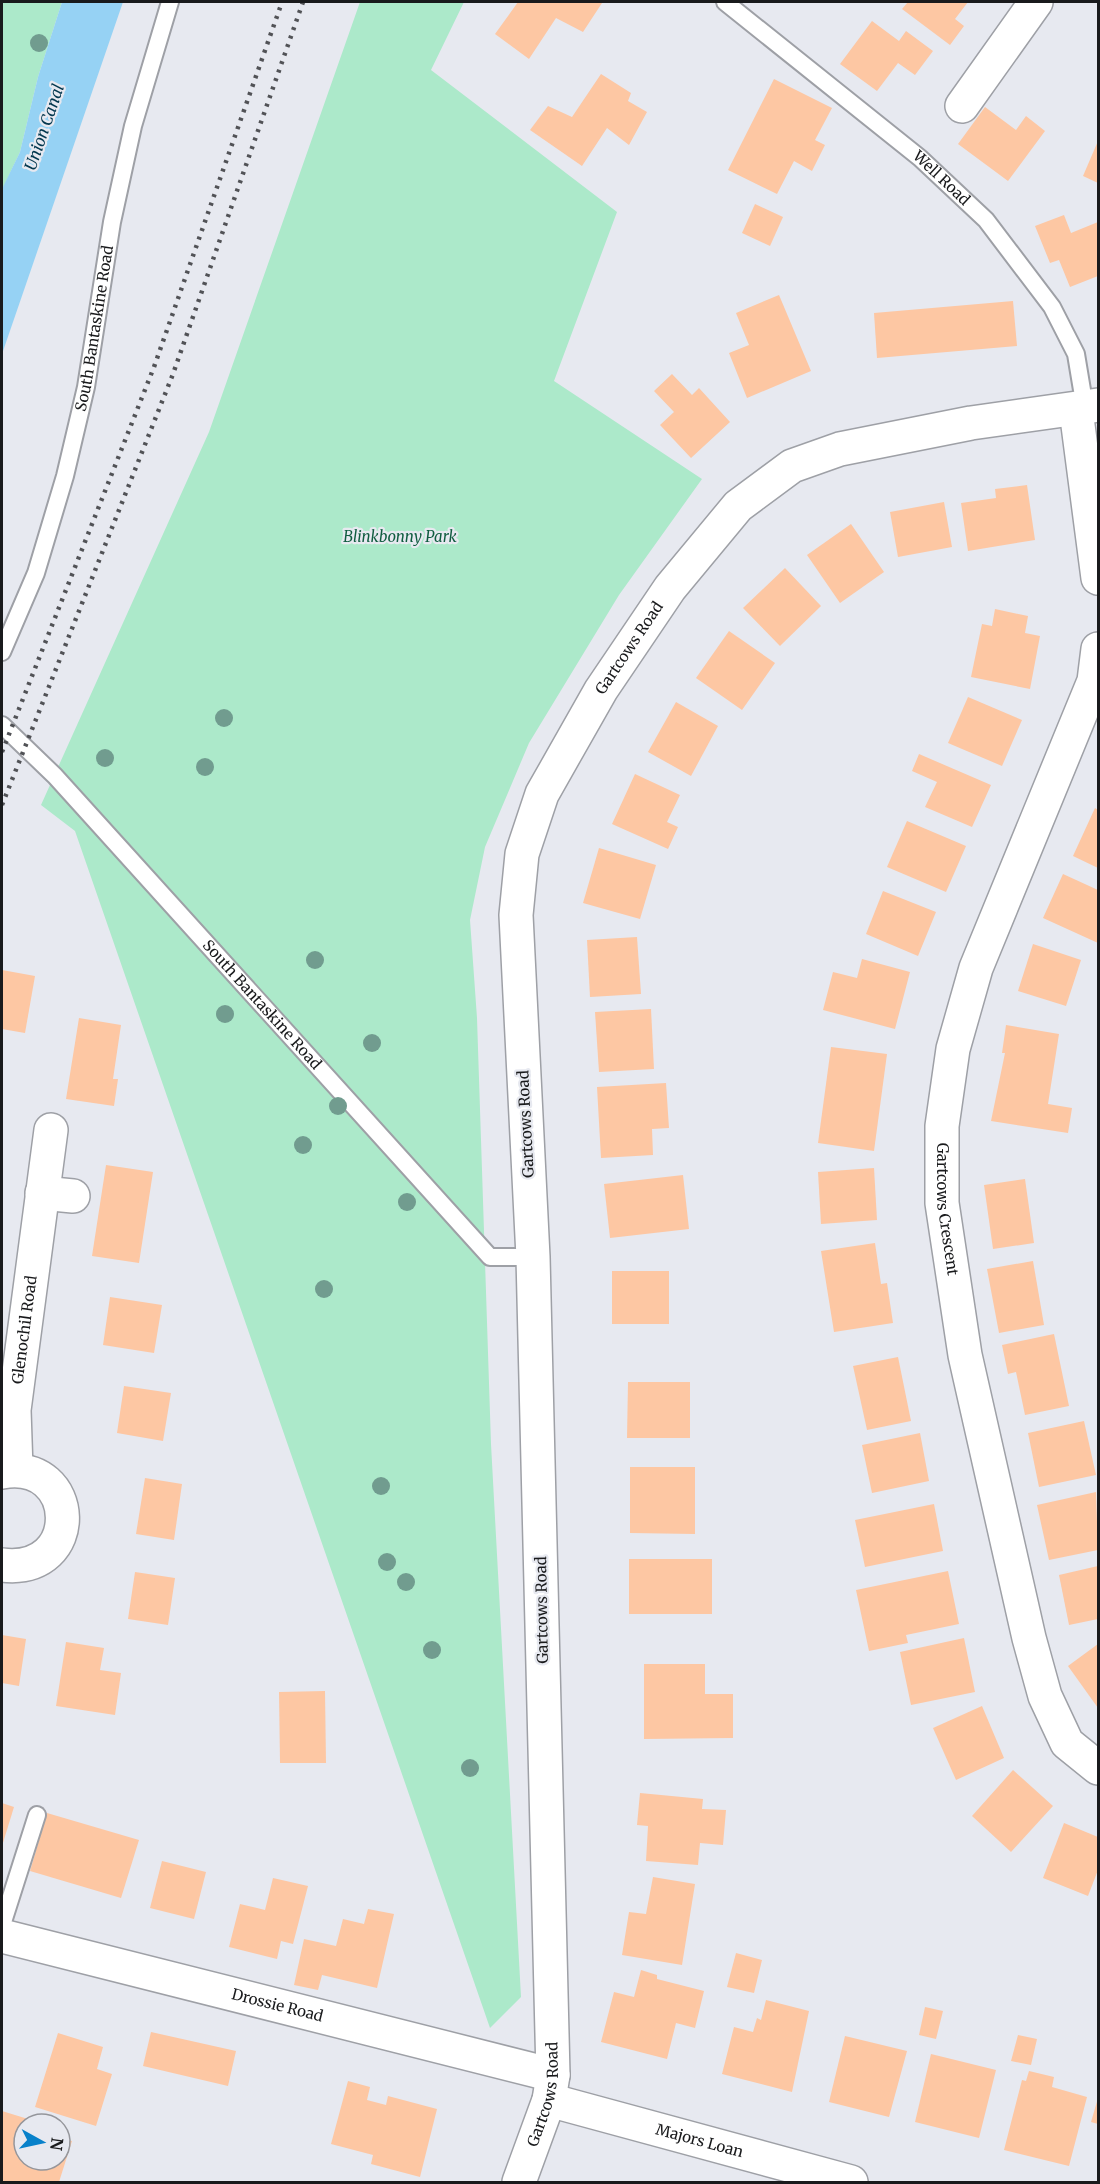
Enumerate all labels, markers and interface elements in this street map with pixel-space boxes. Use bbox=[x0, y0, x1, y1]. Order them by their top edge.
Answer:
water label: Union Canal bbox=[20, 81, 68, 173]
street label: Well Road bbox=[908, 146, 974, 209]
street label: South Bantaskine Road bbox=[71, 244, 117, 413]
park label: Blinkbonny Park bbox=[343, 527, 457, 546]
street label: Gartcows Road bbox=[591, 598, 667, 698]
street label: South Bantaskine Road bbox=[199, 936, 326, 1073]
street label: Gartcows Road bbox=[513, 1070, 538, 1178]
street label: Gartcows Crescent bbox=[933, 1143, 963, 1277]
street label: Glenochil Road bbox=[8, 1274, 41, 1385]
street label: Gartcows Road bbox=[531, 1556, 552, 1664]
street label: Drossie Road bbox=[230, 1984, 325, 2026]
street label: Gartcows Road bbox=[523, 2042, 562, 2149]
north arrow bbox=[12, 2112, 72, 2172]
street label: Majors Loan bbox=[654, 2119, 746, 2161]
text: N bbox=[46, 2136, 68, 2152]

